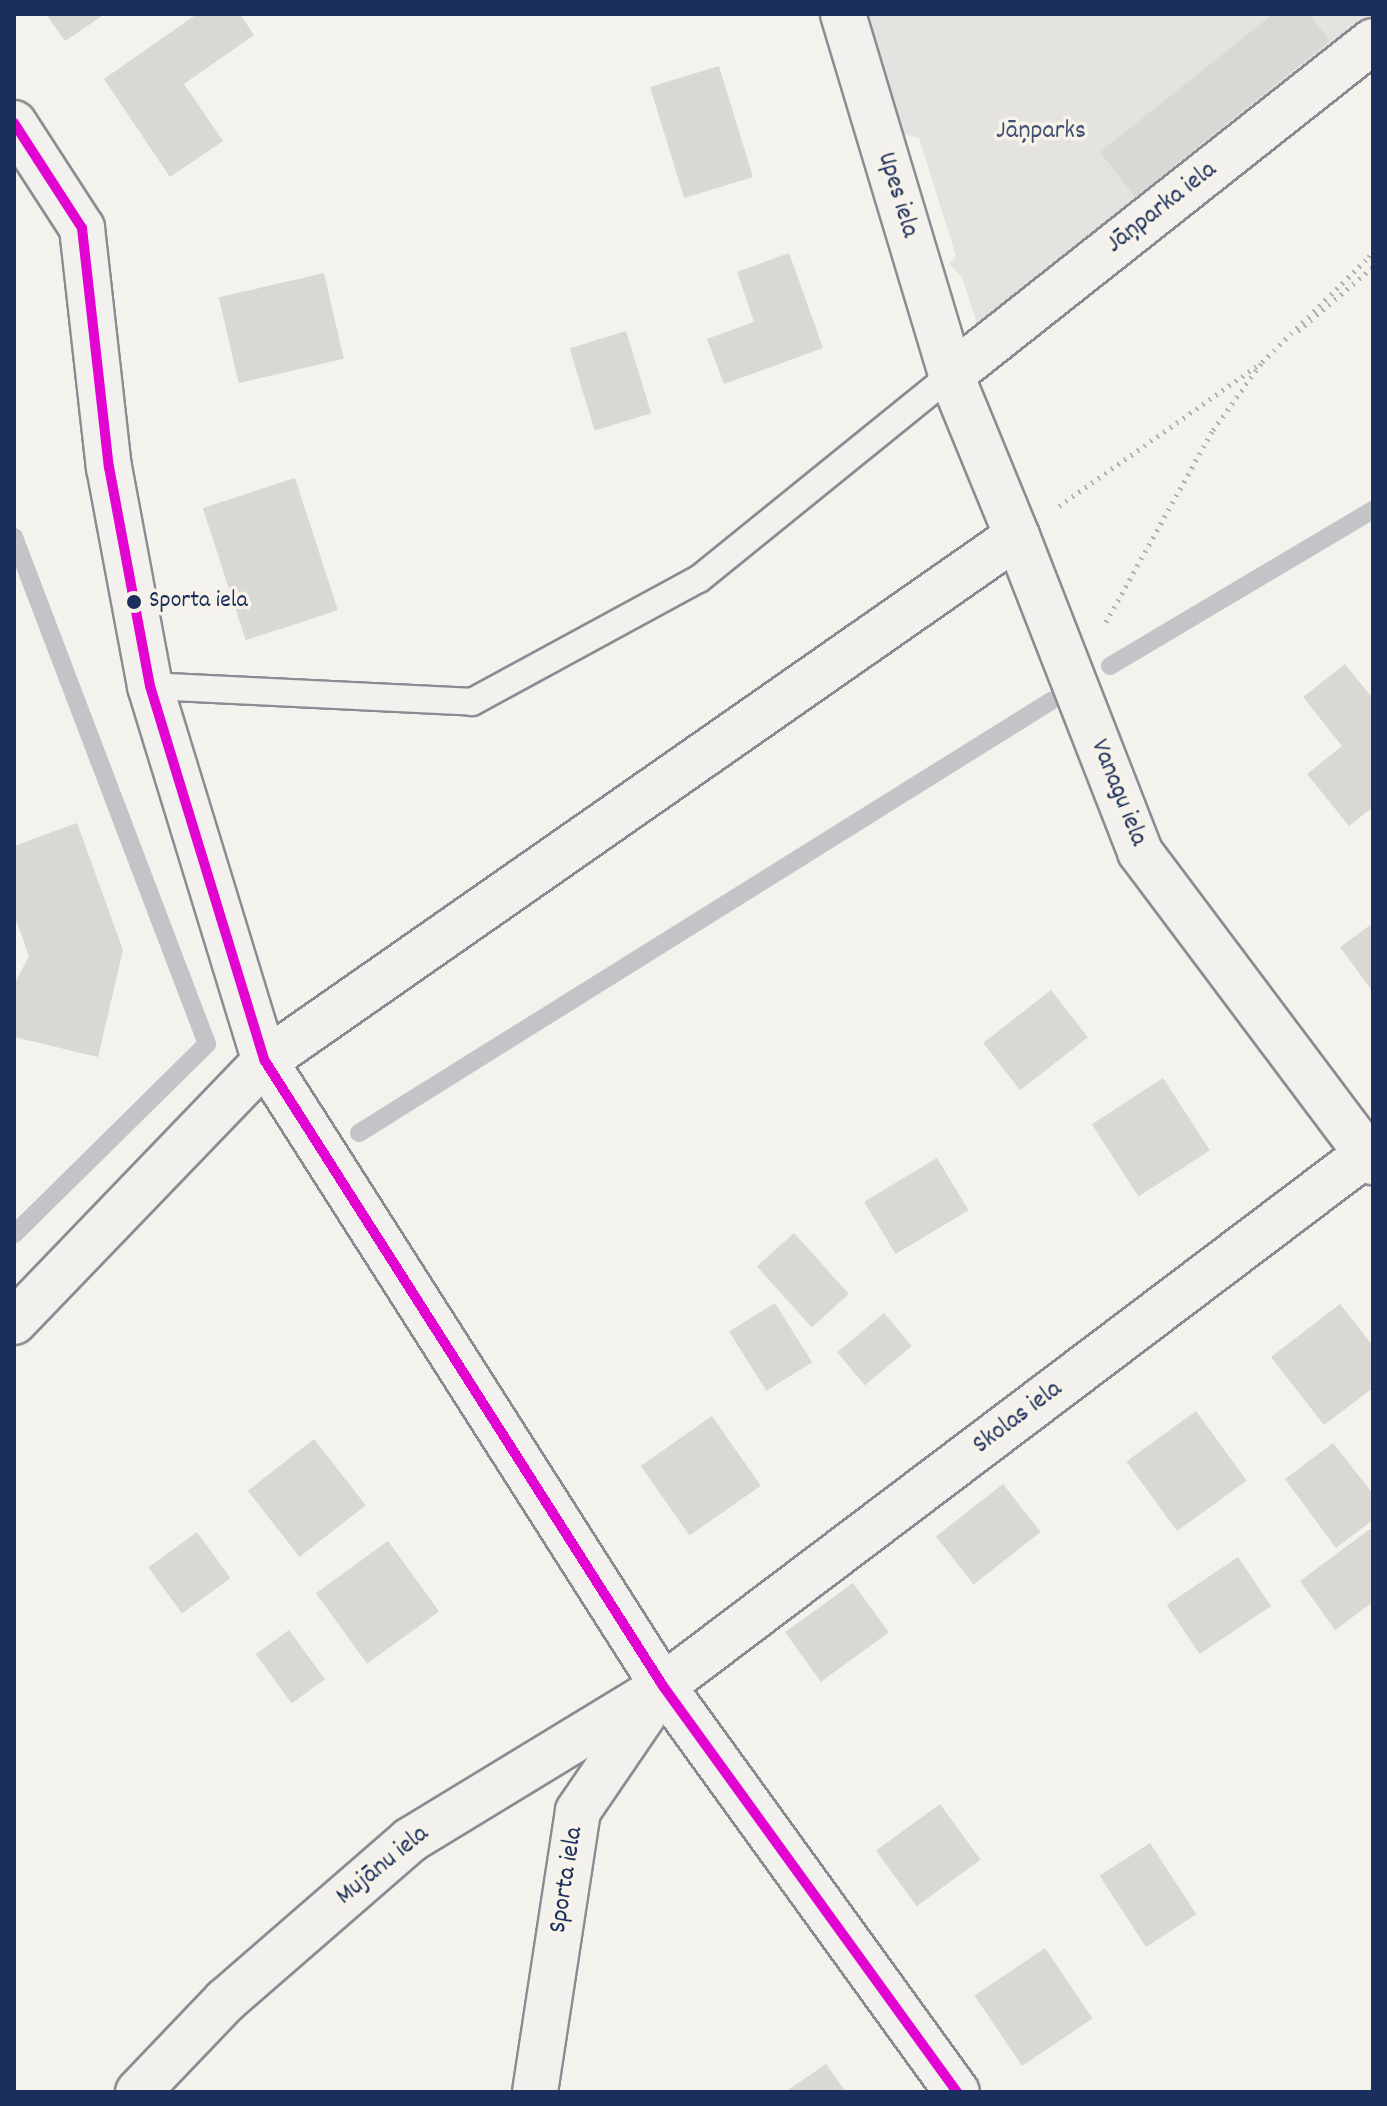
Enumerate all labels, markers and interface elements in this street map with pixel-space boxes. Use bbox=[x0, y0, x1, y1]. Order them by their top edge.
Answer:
park label: Jāņparks bbox=[996, 116, 1086, 148]
street label: Upes iela bbox=[869, 149, 925, 241]
street label: Jāņparka iela bbox=[1101, 155, 1223, 261]
place label: Sporta iela bbox=[149, 588, 248, 616]
marker: Sporta iela bbox=[126, 594, 142, 610]
street label: Vanagu iela bbox=[1083, 735, 1153, 851]
street label: Skolas iela bbox=[967, 1374, 1069, 1462]
street label: Mujānu iela bbox=[330, 1819, 436, 1913]
street label: Sporta iela bbox=[543, 1825, 591, 1935]

